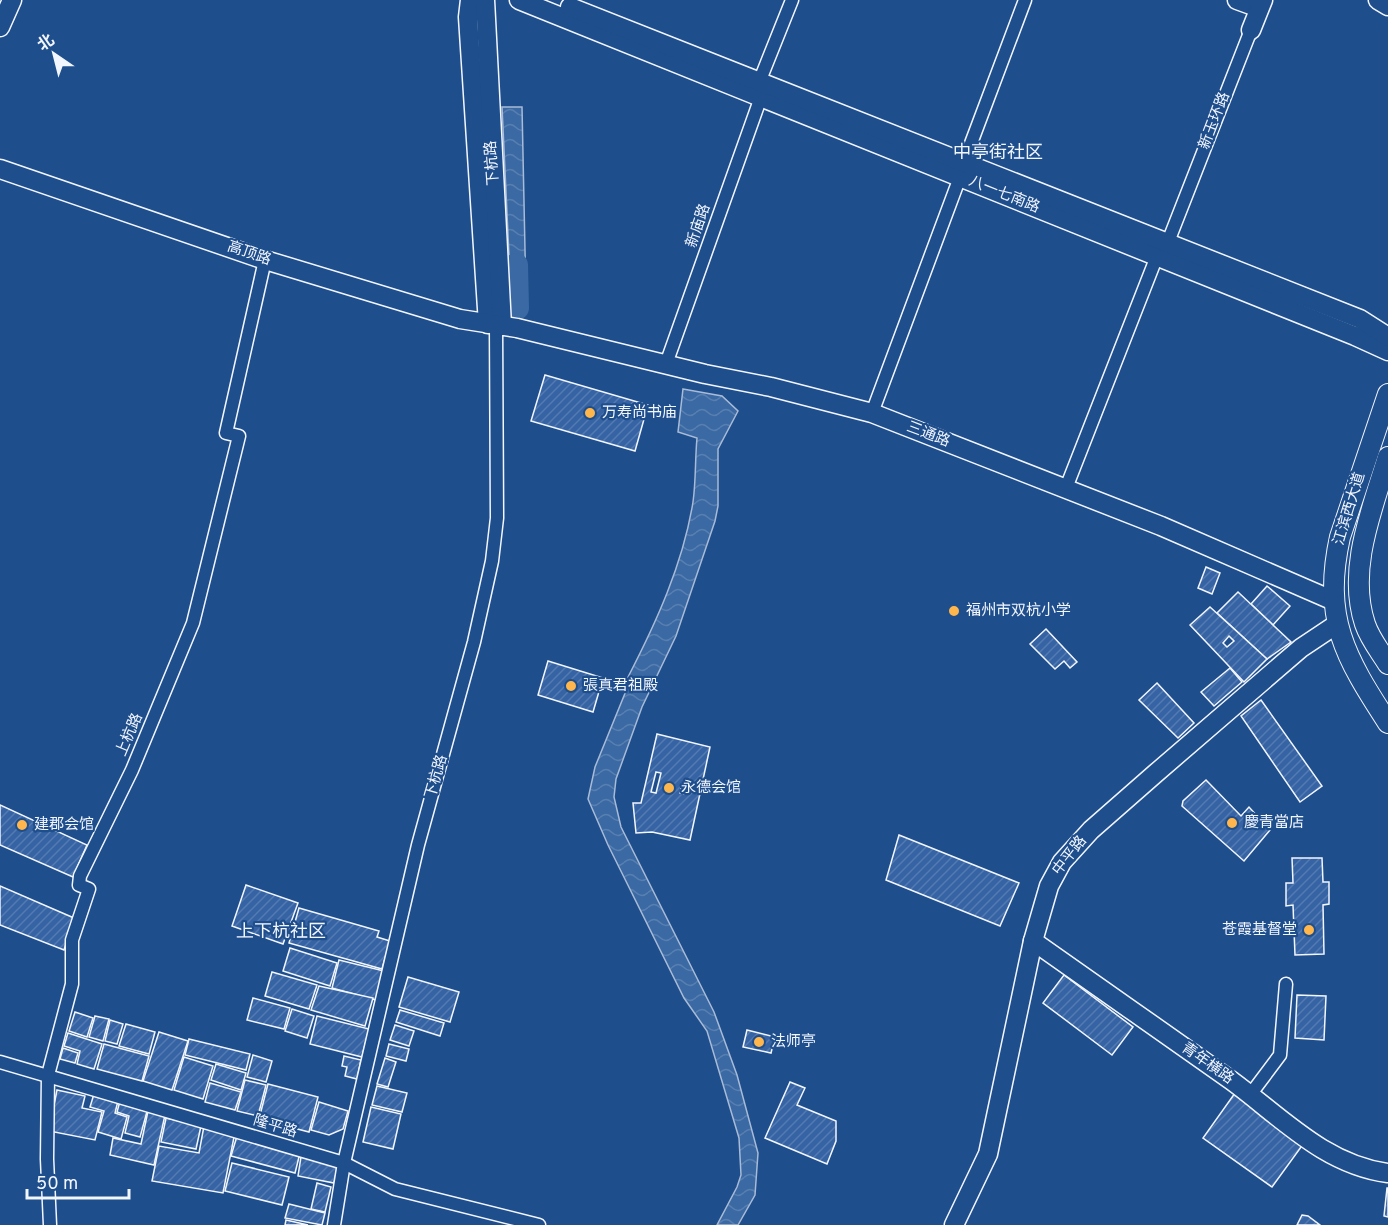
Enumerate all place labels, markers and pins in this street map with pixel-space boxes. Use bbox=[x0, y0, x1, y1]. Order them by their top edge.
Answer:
place label: 万寿尚书庙 bbox=[602, 404, 677, 423]
marker: 万寿尚书庙 bbox=[583, 406, 597, 420]
place label: 福州市双杭小学 bbox=[966, 601, 1071, 621]
marker: 福州市双杭小学 bbox=[947, 604, 961, 618]
place label: 張真君祖殿 bbox=[583, 677, 658, 696]
marker: 張真君祖殿 bbox=[564, 679, 578, 693]
place label: 永德会馆 bbox=[681, 778, 741, 798]
marker: 永德会馆 bbox=[662, 781, 676, 795]
place label: 慶青當店 bbox=[1244, 813, 1304, 833]
place label: 建郡会馆 bbox=[34, 816, 94, 835]
marker: 慶青當店 bbox=[1225, 816, 1239, 830]
marker: 建郡会馆 bbox=[15, 818, 29, 832]
place label: 苍霞基督堂 bbox=[1222, 921, 1297, 940]
marker: 苍霞基督堂 bbox=[1302, 923, 1316, 937]
place label: 法师亭 bbox=[771, 1033, 816, 1052]
marker: 法师亭 bbox=[752, 1035, 766, 1049]

